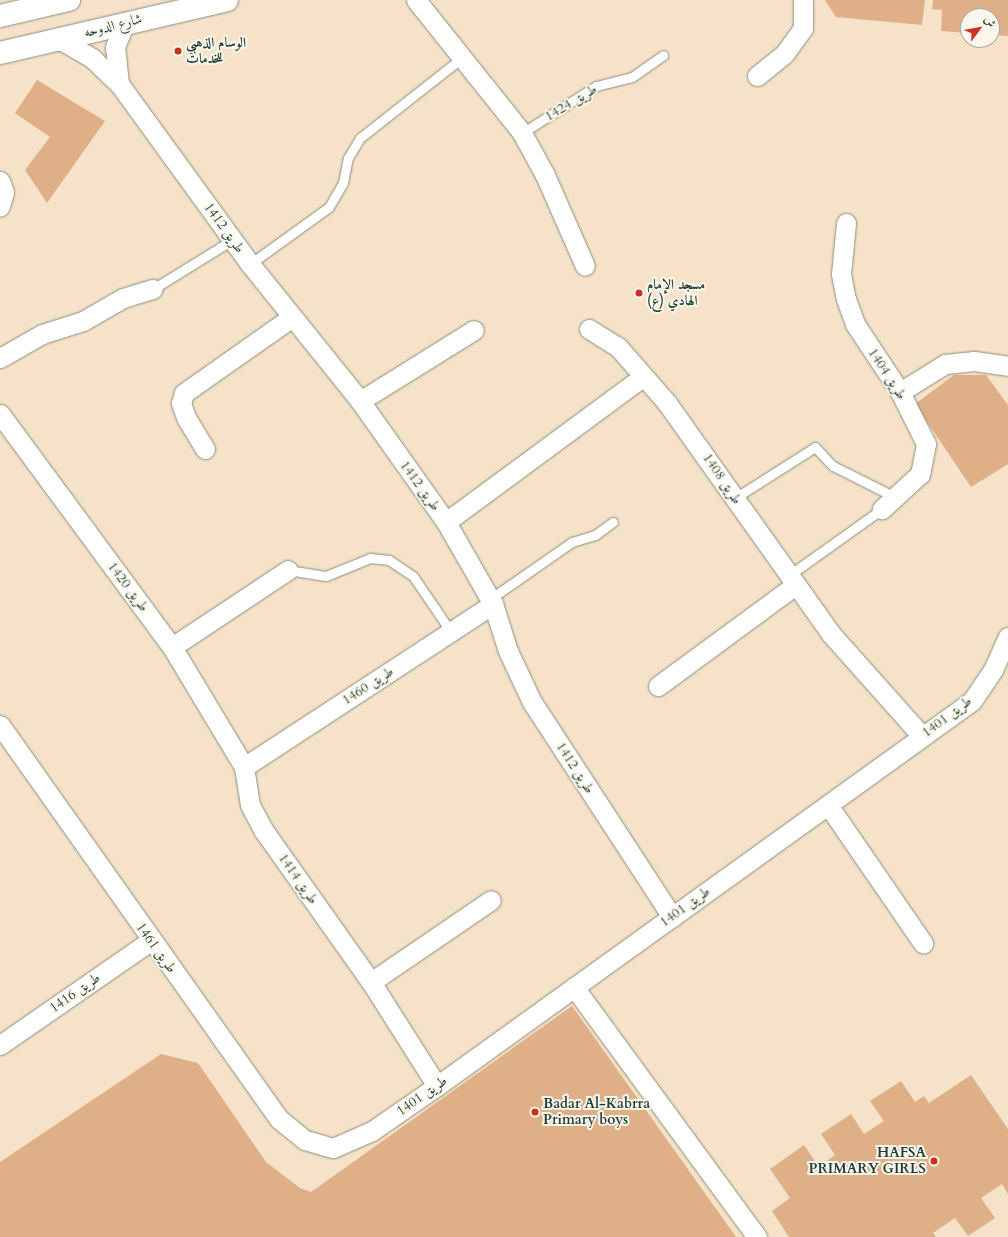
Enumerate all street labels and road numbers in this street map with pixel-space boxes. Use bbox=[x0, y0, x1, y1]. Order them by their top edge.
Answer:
street label: شارع الدوحه bbox=[82, 11, 144, 41]
street label: طريق 1424 bbox=[542, 81, 600, 125]
street label: طريق 1412 bbox=[200, 200, 248, 256]
street label: طريق 1404 bbox=[864, 345, 910, 403]
street label: طريق 1408 bbox=[699, 450, 745, 508]
street label: طريق 1412 bbox=[396, 458, 444, 514]
street label: طريق 1420 bbox=[104, 559, 152, 615]
street label: طريق 1460 bbox=[339, 663, 397, 709]
street label: طريق 1401 bbox=[919, 693, 975, 741]
street label: طريق 1412 bbox=[552, 739, 598, 797]
street label: طريق 1414 bbox=[274, 850, 322, 908]
street label: طريق 1401 bbox=[657, 883, 713, 931]
street label: طريق 1461 bbox=[132, 920, 180, 976]
street label: طريق 1416 bbox=[46, 969, 104, 1017]
street label: طريق 1401 bbox=[393, 1072, 451, 1120]

